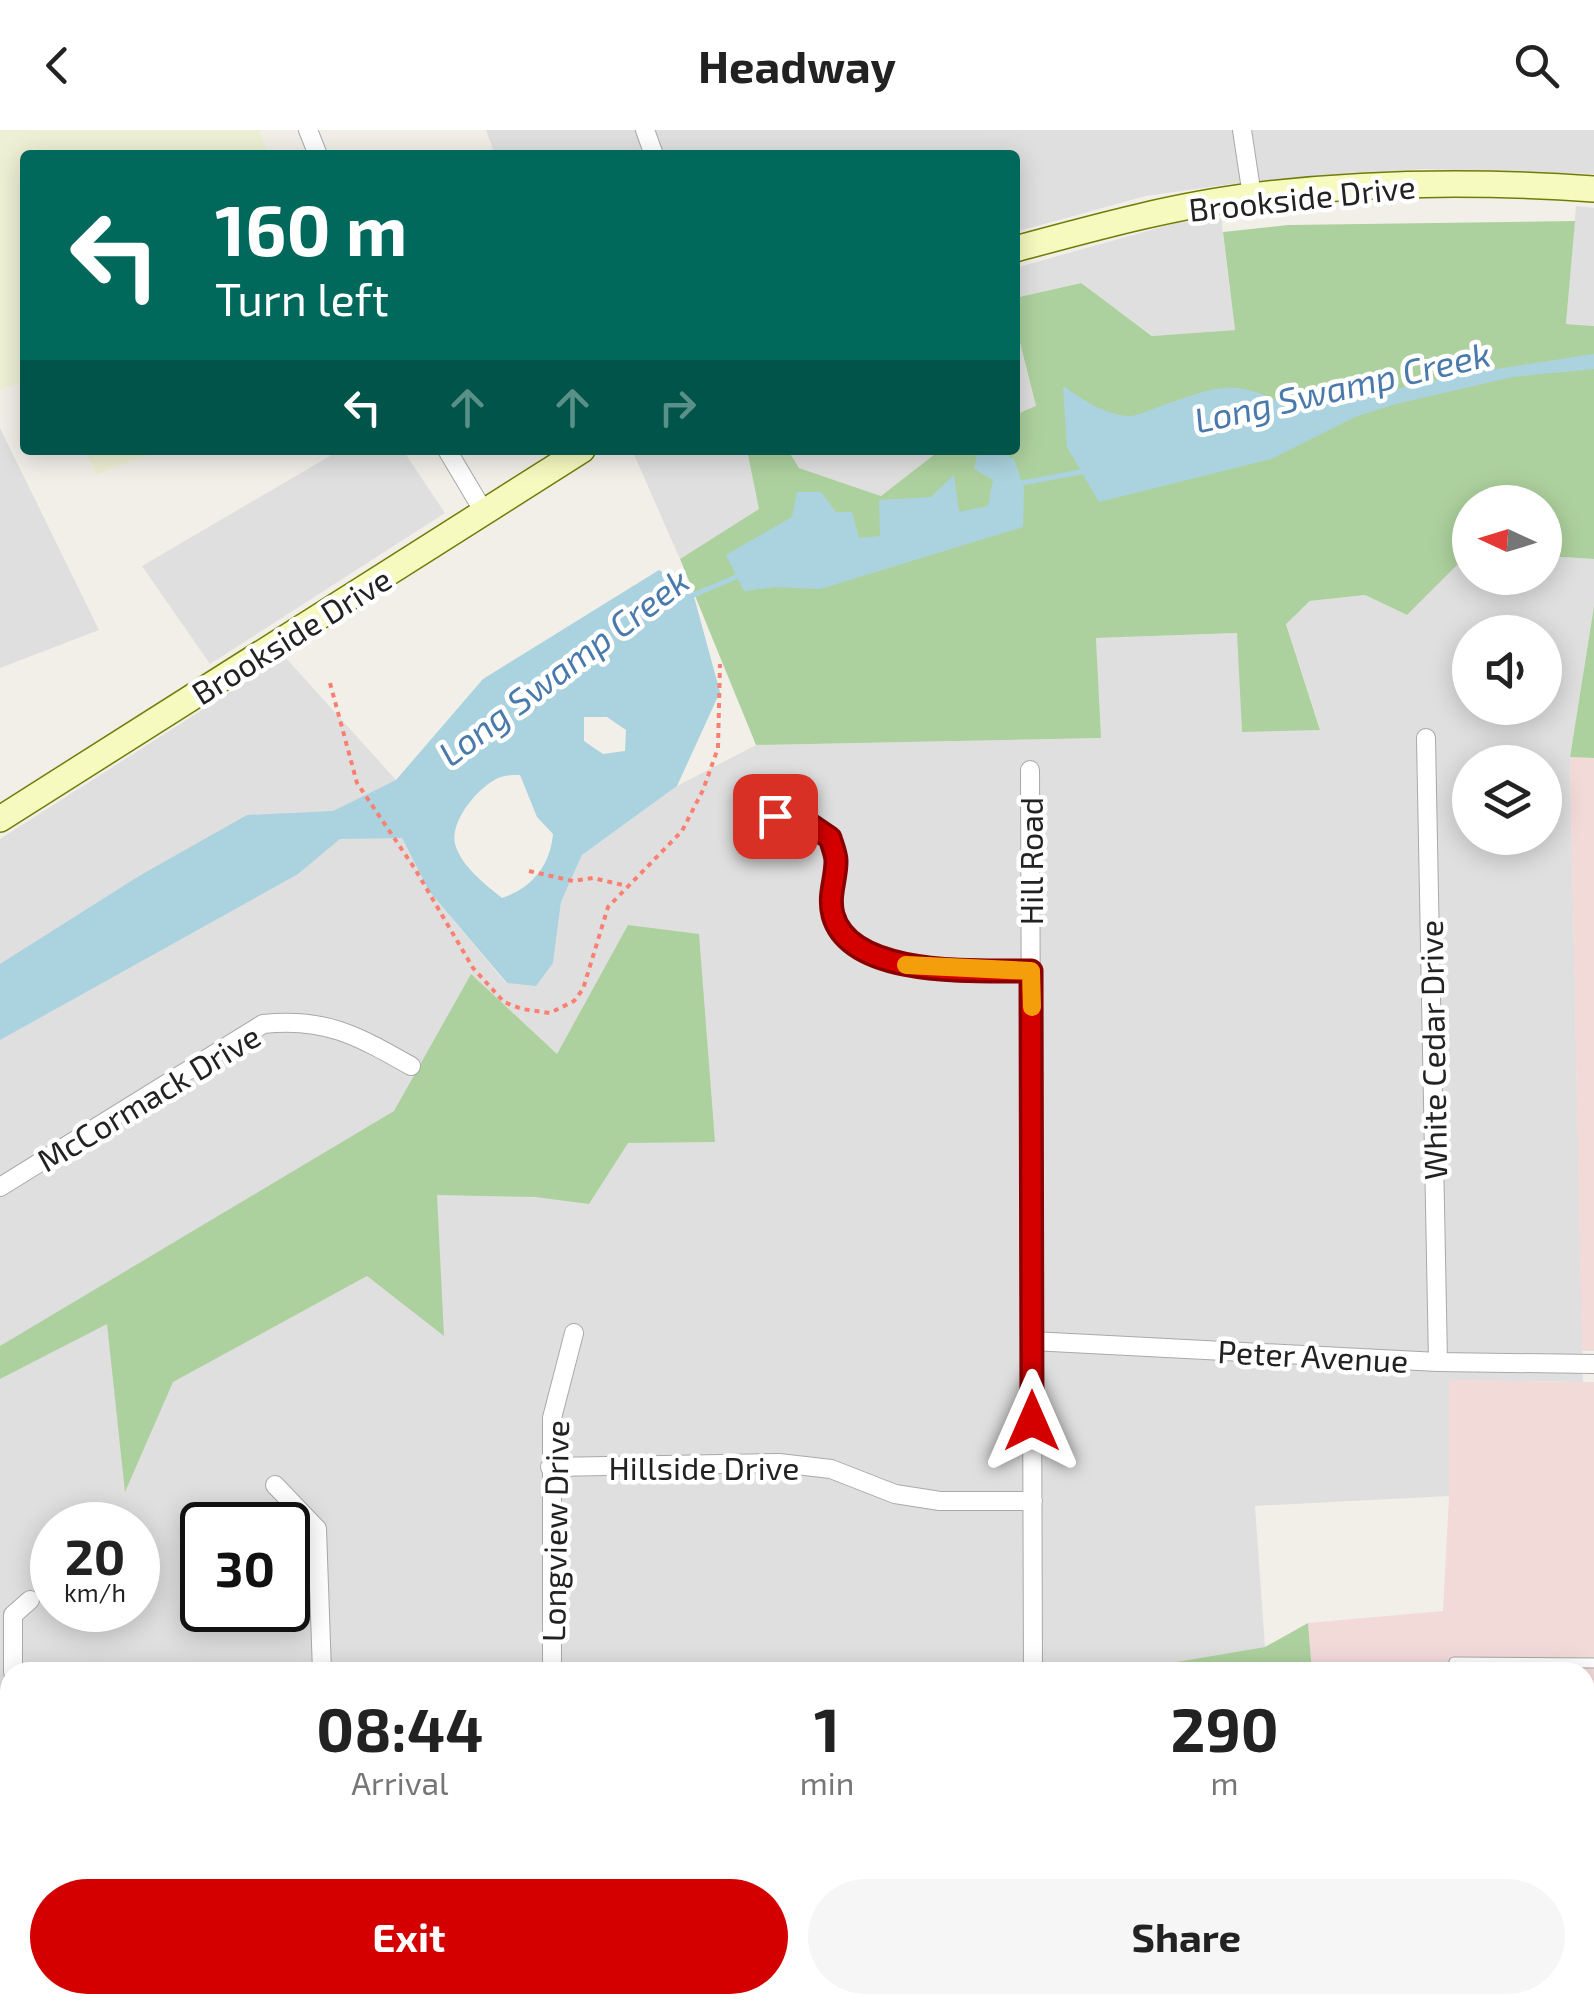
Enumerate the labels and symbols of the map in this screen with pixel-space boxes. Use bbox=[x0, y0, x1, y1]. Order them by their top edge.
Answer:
street label: Brookside Drive bbox=[1187, 166, 1417, 228]
water label: Long Swamp Creek bbox=[1190, 332, 1494, 440]
north arrow bbox=[1452, 485, 1562, 595]
water label: Long Swamp Creek bbox=[430, 558, 696, 774]
street label: Brookside Drive bbox=[184, 559, 398, 711]
pin bbox=[733, 774, 818, 859]
street label: Hill Road bbox=[1011, 797, 1049, 925]
street label: White Cedar Drive bbox=[1411, 920, 1453, 1180]
street label: McCormack Drive bbox=[30, 1015, 266, 1179]
street label: Peter Avenue bbox=[1217, 1331, 1409, 1379]
position arrow bbox=[980, 1369, 1084, 1473]
street label: Longview Drive bbox=[533, 1420, 575, 1642]
street label: Hillside Drive bbox=[608, 1448, 800, 1486]
speed limit sign: 30 bbox=[180, 1502, 310, 1632]

